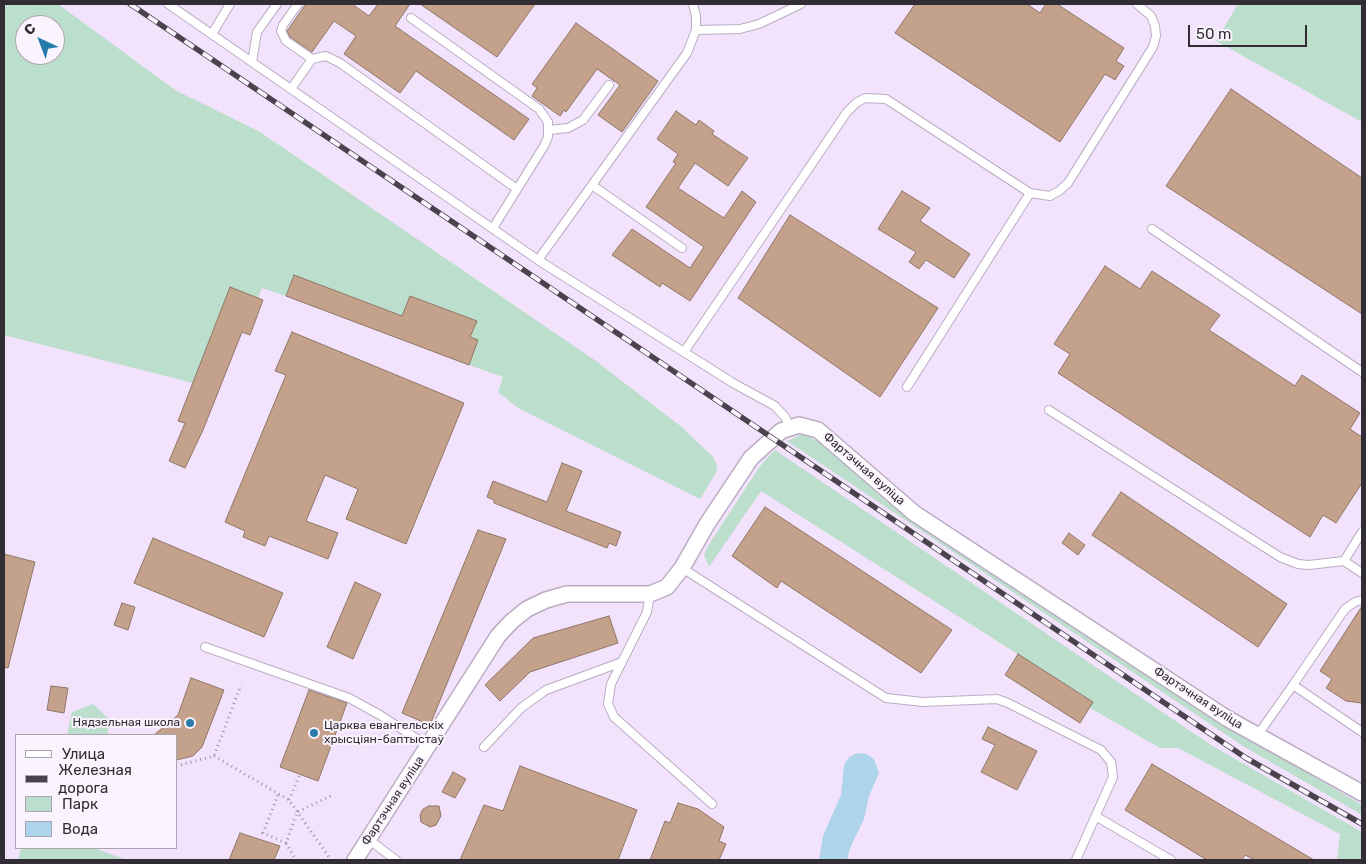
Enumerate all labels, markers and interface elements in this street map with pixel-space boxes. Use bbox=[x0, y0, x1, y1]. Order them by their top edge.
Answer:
north arrow bbox=[15, 15, 65, 65]
scale bar bbox=[1191, 15, 1310, 47]
text: С bbox=[21, 20, 39, 39]
text: 50 m bbox=[1196, 25, 1231, 43]
street label: Фартэчная вуліца bbox=[820, 430, 908, 508]
street label: Фартэчная вуліца bbox=[1151, 664, 1245, 732]
place label: Нядзельная школа bbox=[73, 716, 180, 730]
marker: Нядзельная школа bbox=[184, 717, 196, 729]
place label: Царква евангельскіх хрысціян-баптыстаў bbox=[324, 719, 444, 747]
marker: Царква евангельскіх хрысціян-баптыстаў bbox=[308, 727, 320, 739]
legend bbox=[15, 734, 178, 849]
text: Улица bbox=[62, 745, 105, 763]
street label: Фартэчная вуліца bbox=[359, 754, 427, 848]
text: Железная дорога bbox=[58, 761, 132, 797]
text: Парк bbox=[62, 795, 98, 813]
text: Вода bbox=[62, 820, 98, 838]

